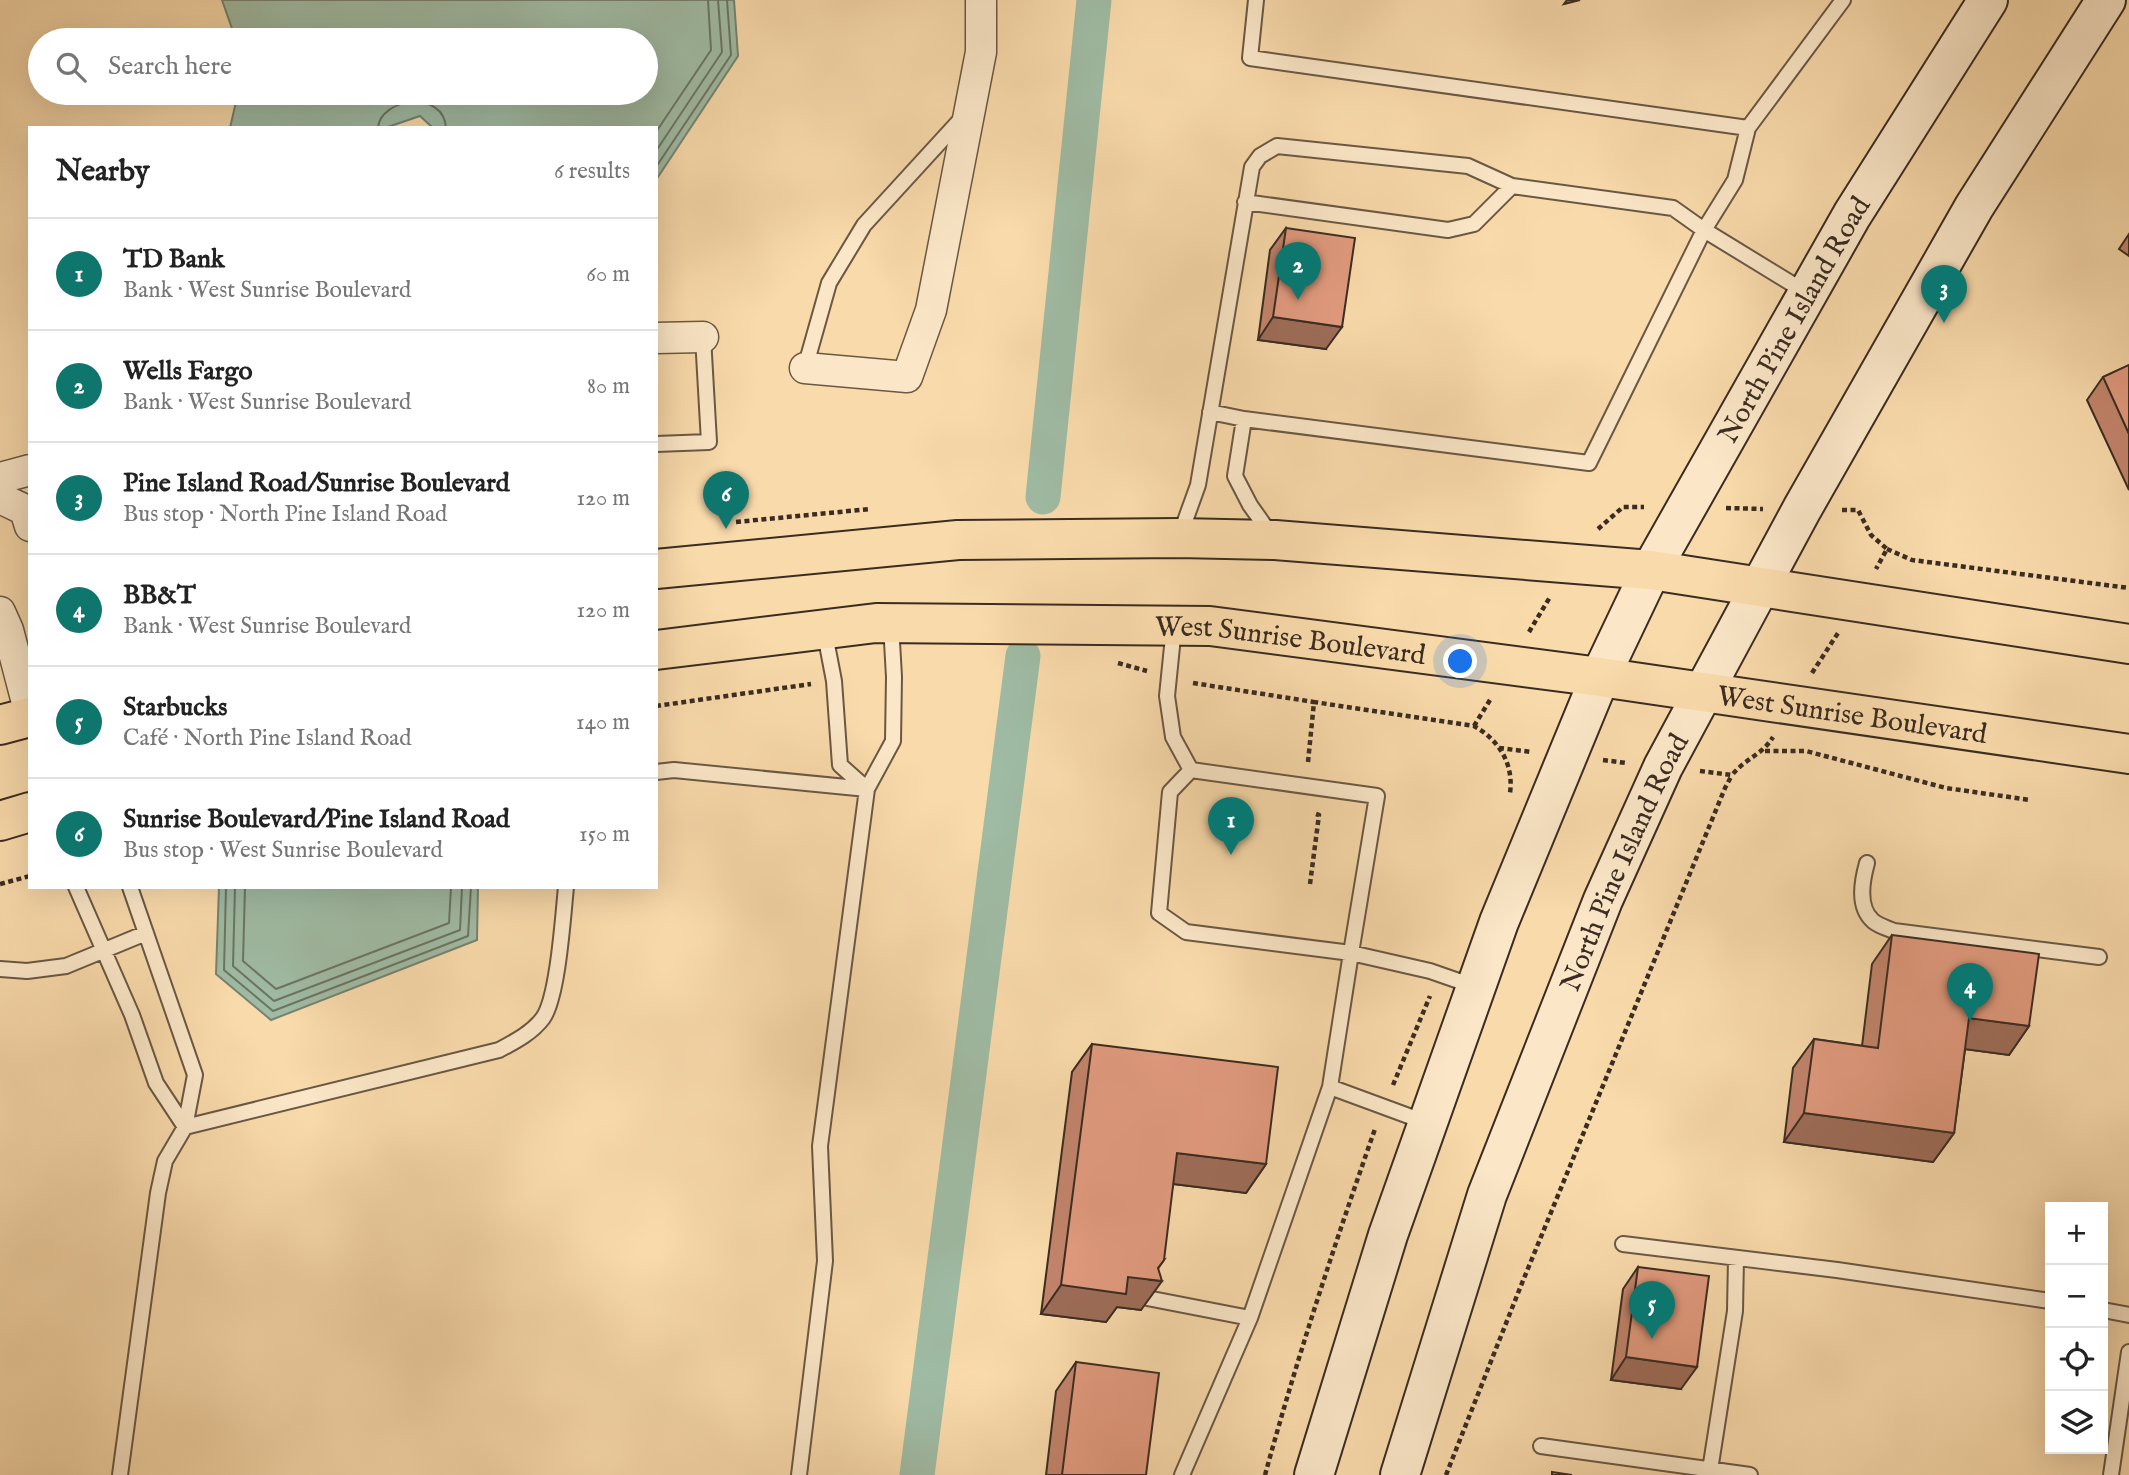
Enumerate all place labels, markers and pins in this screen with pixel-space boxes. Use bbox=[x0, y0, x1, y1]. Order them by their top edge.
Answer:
pin: 2 bbox=[1275, 242, 1321, 300]
pin: 3 bbox=[1921, 265, 1967, 323]
pin: 6 bbox=[703, 471, 749, 529]
pin: 1 bbox=[1208, 797, 1254, 855]
pin: 4 bbox=[1947, 963, 1993, 1021]
pin: 5 bbox=[1629, 1281, 1675, 1339]

